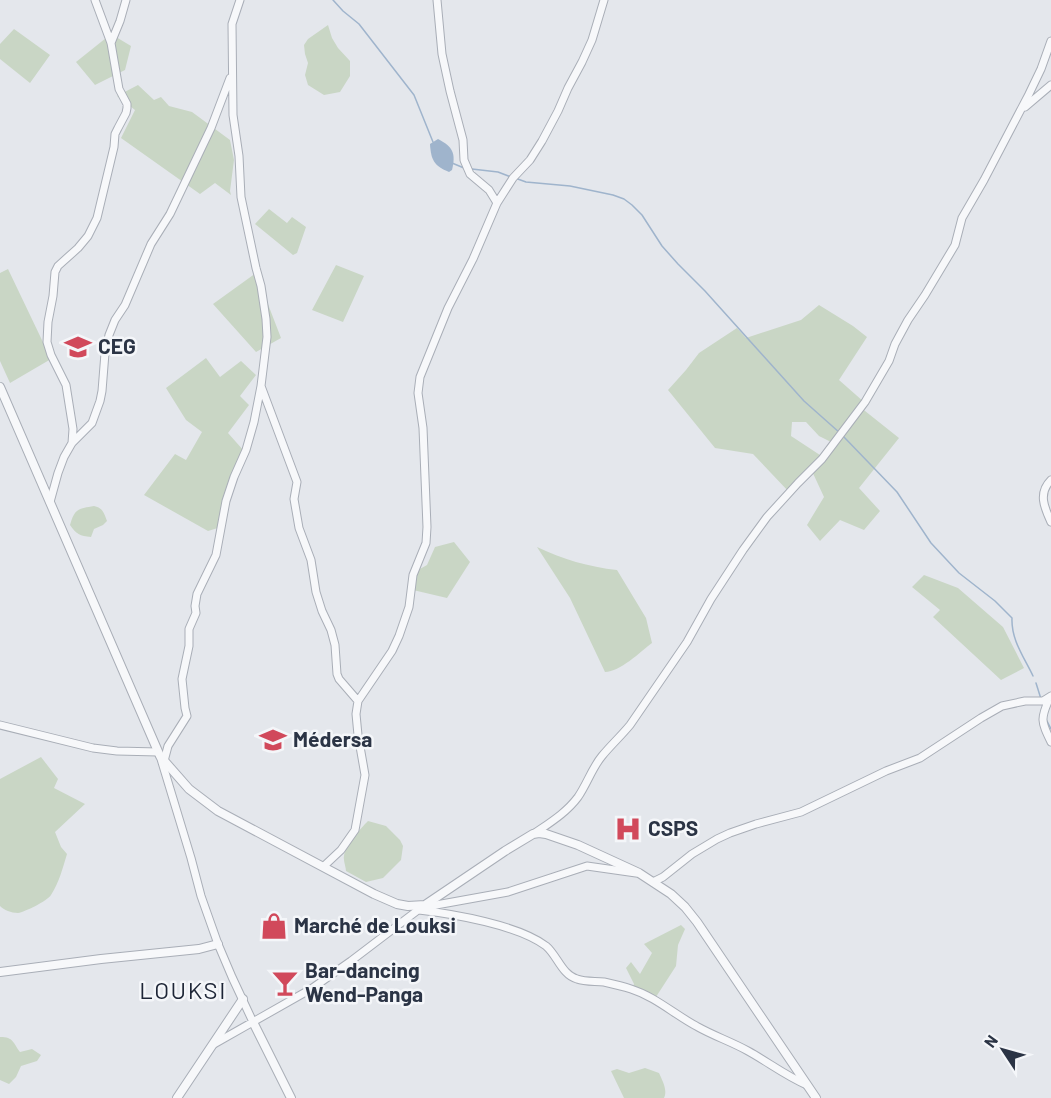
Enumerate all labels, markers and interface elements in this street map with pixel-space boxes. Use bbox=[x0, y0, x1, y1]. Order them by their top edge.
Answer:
school or university icon: CEG bbox=[63, 332, 93, 362]
place label: CEG bbox=[98, 333, 136, 358]
school or university icon: Médersa bbox=[258, 725, 288, 755]
place label: Médersa bbox=[293, 726, 372, 751]
hospital icon: CSPS bbox=[613, 814, 643, 844]
place label: CSPS bbox=[648, 815, 698, 840]
shop icon: Marché de Louksi bbox=[259, 911, 289, 941]
place label: Marché de Louksi bbox=[294, 912, 456, 937]
place label: Bar-dancing Wend-Panga bbox=[305, 957, 423, 1006]
bar icon: Bar-dancing Wend-Panga bbox=[270, 968, 300, 998]
district label: LOUKSI bbox=[139, 975, 227, 1004]
north arrow bbox=[973, 1020, 1033, 1080]
text: N bbox=[980, 1031, 1001, 1051]

